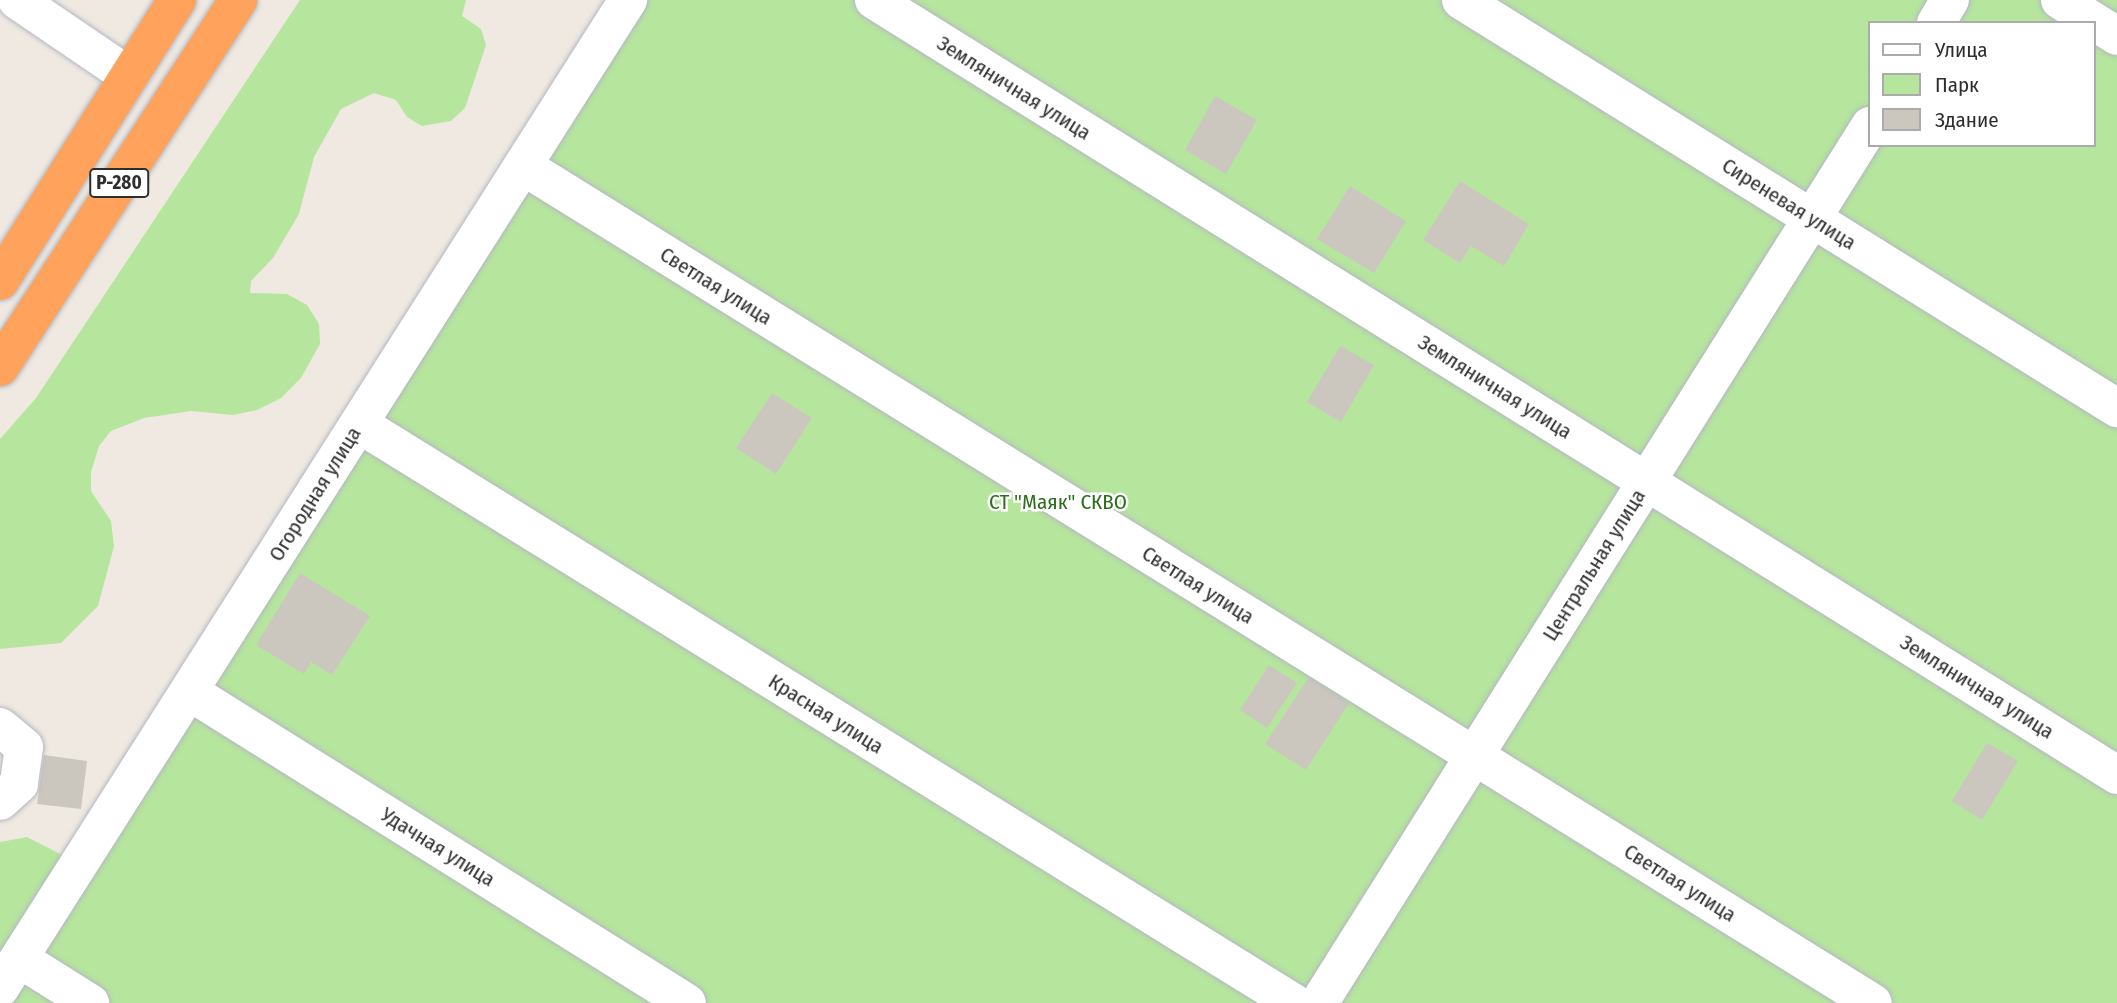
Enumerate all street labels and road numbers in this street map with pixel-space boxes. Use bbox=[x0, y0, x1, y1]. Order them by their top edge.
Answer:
street label: Земляничная улица bbox=[932, 31, 1096, 145]
street label: Сиреневая улица bbox=[1717, 153, 1861, 255]
road number: Р-280 bbox=[88, 168, 150, 198]
street label: Светлая улица bbox=[655, 242, 777, 330]
street label: Земляничная улица bbox=[1413, 330, 1577, 444]
street label: Огородная улица bbox=[264, 422, 366, 566]
street label: Центральная улица bbox=[1537, 485, 1651, 645]
street label: Светлая улица bbox=[1137, 541, 1259, 629]
street label: Земляничная улица bbox=[1895, 630, 2059, 744]
street label: Красная улица bbox=[764, 669, 888, 759]
street label: Удачная улица bbox=[376, 802, 500, 892]
street label: Светлая улица bbox=[1619, 839, 1741, 927]

